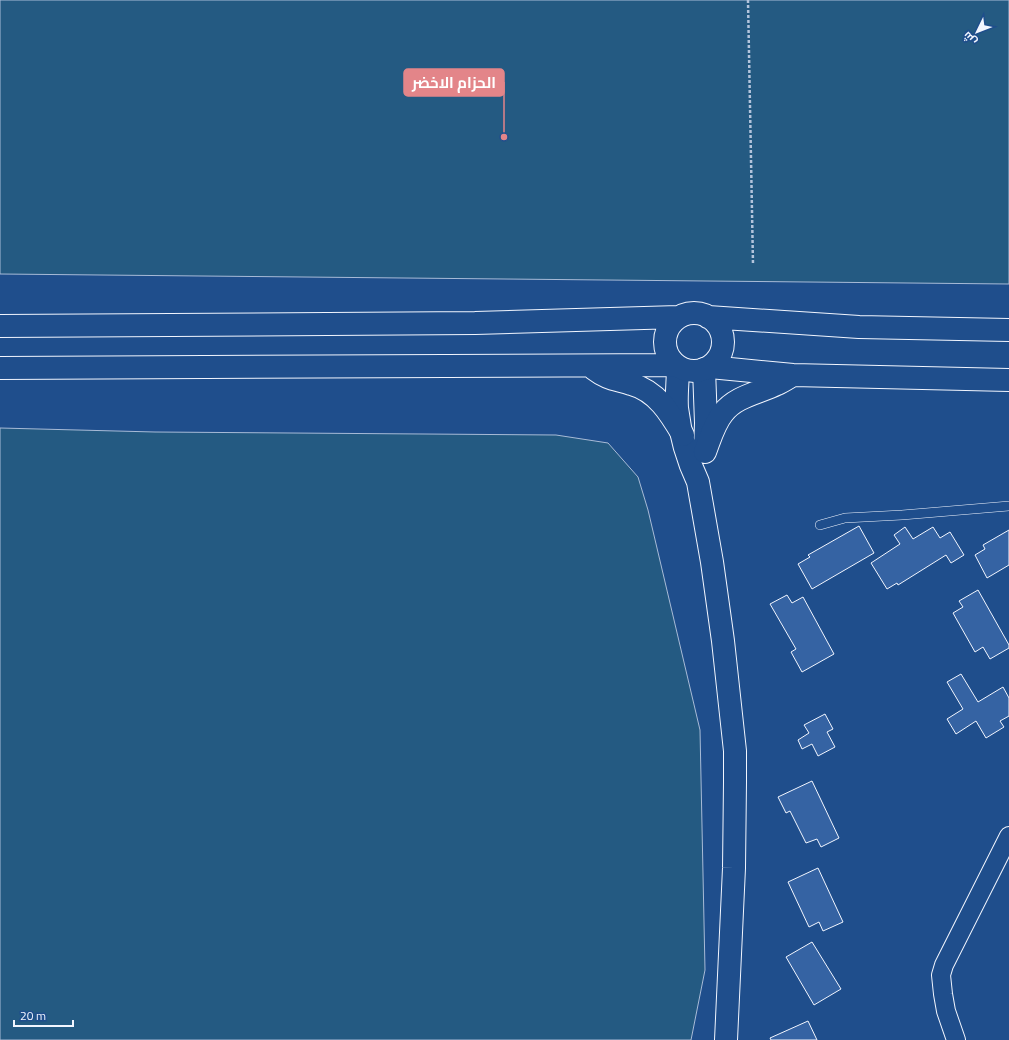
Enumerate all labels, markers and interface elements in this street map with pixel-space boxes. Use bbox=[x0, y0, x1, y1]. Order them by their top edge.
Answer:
north arrow bbox=[957, 12, 997, 52]
text: ش bbox=[959, 28, 980, 49]
callout: الحزام الاخضر bbox=[404, 69, 504, 96]
text: الحزام الاخضر bbox=[411, 71, 496, 94]
scale bar bbox=[14, 1002, 73, 1028]
text: 20 m bbox=[20, 1006, 46, 1025]

